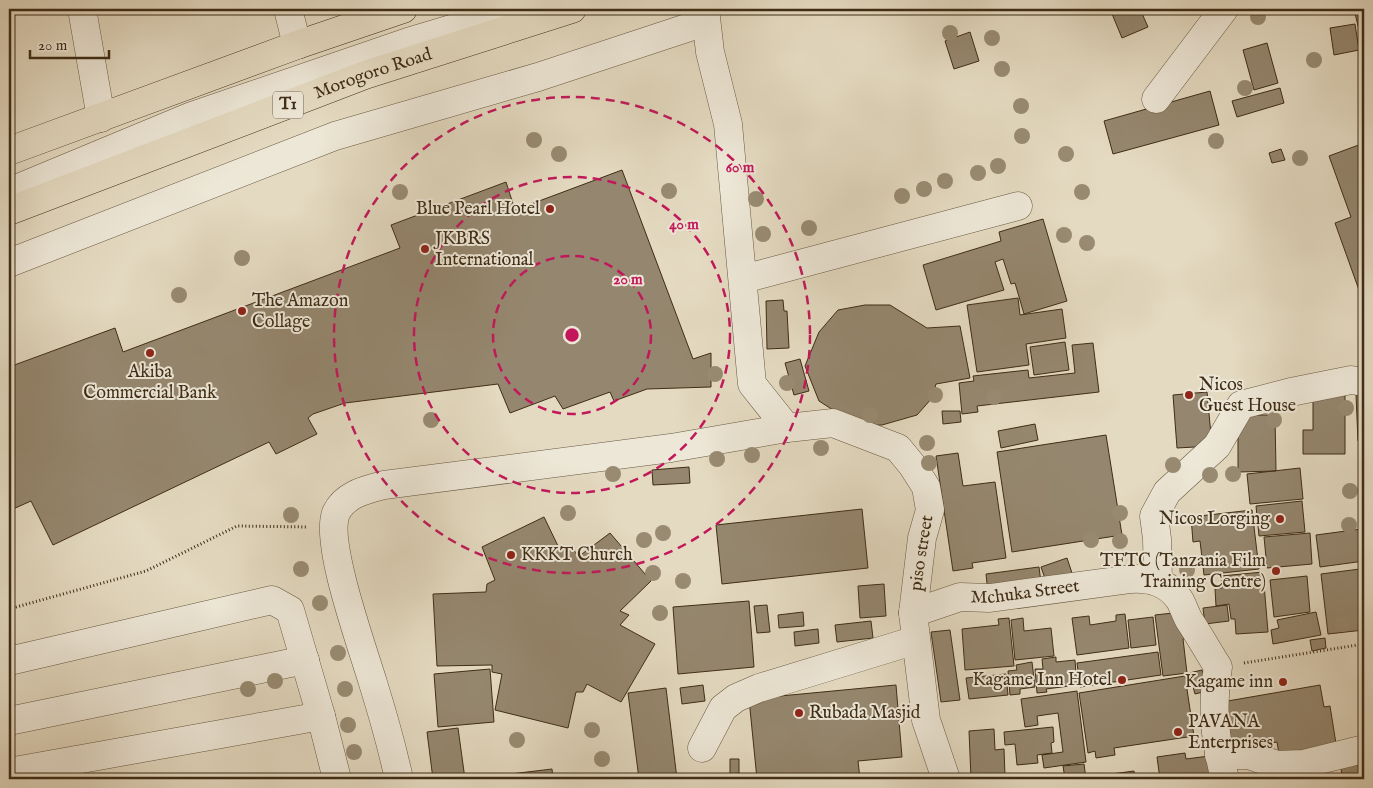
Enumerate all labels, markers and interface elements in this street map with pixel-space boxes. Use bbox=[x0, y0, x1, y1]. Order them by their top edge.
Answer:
scale bar bbox=[30, 28, 109, 60]
text: 20 m bbox=[38, 36, 68, 55]
street label: Morogoro Road bbox=[311, 43, 435, 105]
road number: T1 bbox=[273, 92, 303, 118]
text: 60 m bbox=[726, 158, 755, 177]
place label: Blue Pearl Hotel bbox=[416, 198, 540, 221]
marker: Blue Pearl Hotel bbox=[544, 203, 556, 215]
text: 40 m bbox=[669, 215, 699, 234]
place label: JKBRS International bbox=[433, 228, 534, 272]
marker: JKBRS International bbox=[419, 243, 431, 255]
text: 20 m bbox=[613, 270, 643, 289]
place label: The Amazon Collage bbox=[252, 290, 349, 334]
marker: The Amazon Collage bbox=[236, 305, 248, 317]
centre of rings bbox=[563, 326, 581, 344]
marker: Akiba Commercial Bank bbox=[144, 347, 156, 359]
place label: Akiba Commercial Bank bbox=[83, 361, 217, 405]
place label: Nicos Guest House bbox=[1199, 374, 1296, 418]
marker: Nicos Guest House bbox=[1183, 389, 1195, 401]
place label: Nicos Lorging bbox=[1159, 508, 1270, 531]
marker: Nicos Lorging bbox=[1274, 513, 1286, 525]
street label: piso street bbox=[905, 514, 939, 592]
place label: KKKT Church bbox=[521, 544, 633, 567]
marker: KKKT Church bbox=[505, 549, 517, 561]
place label: TFTC (Tanzania Film Training Centre) bbox=[1100, 550, 1266, 594]
marker: TFTC (Tanzania Film Training Centre) bbox=[1270, 565, 1282, 577]
street label: Mchuka Street bbox=[970, 575, 1081, 610]
place label: Kagame Inn Hotel bbox=[973, 669, 1112, 692]
place label: Kagame inn bbox=[1185, 671, 1273, 694]
marker: Kagame Inn Hotel bbox=[1116, 674, 1128, 686]
marker: Kagame inn bbox=[1277, 676, 1289, 688]
place label: Rubada Masjid bbox=[809, 702, 921, 725]
marker: Rubada Masjid bbox=[793, 707, 805, 719]
place label: PAVANA Enterprises bbox=[1188, 711, 1273, 755]
marker: PAVANA Enterprises bbox=[1172, 726, 1184, 738]

